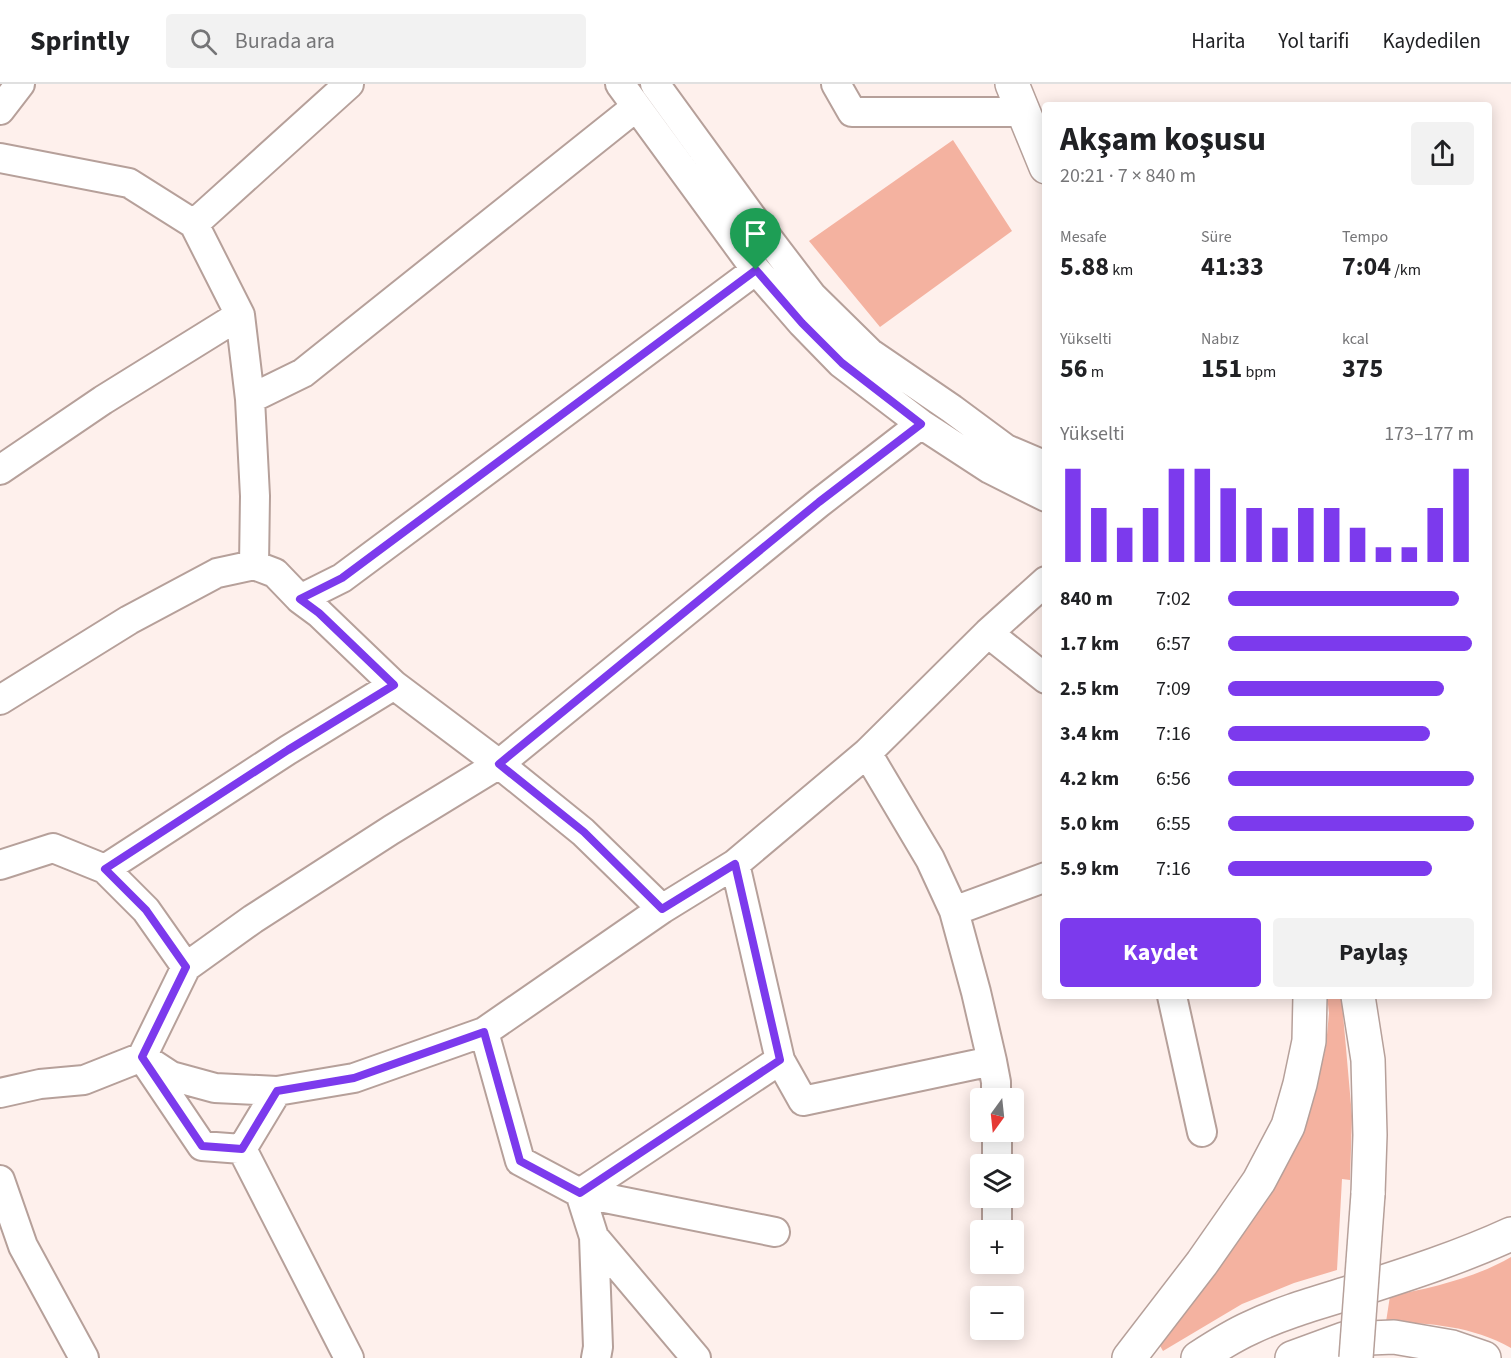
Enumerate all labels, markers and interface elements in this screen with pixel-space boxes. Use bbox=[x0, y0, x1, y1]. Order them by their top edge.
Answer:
search box bbox=[166, 14, 586, 68]
text: Sprintly bbox=[30, 21, 130, 61]
icon: search bbox=[187, 25, 220, 58]
text: Burada ara bbox=[235, 25, 335, 57]
text: Harita bbox=[1191, 26, 1245, 56]
text: Yol tarifi bbox=[1278, 26, 1349, 56]
text: Kaydedilen bbox=[1382, 26, 1481, 56]
text: Akşam koşusu bbox=[1060, 116, 1266, 163]
button: share bbox=[1411, 122, 1474, 185]
text: 20:21 · 7 × 840 m bbox=[1060, 162, 1196, 190]
pin bbox=[730, 208, 781, 270]
icon: arrive bbox=[739, 217, 772, 250]
text: Mesafe bbox=[1060, 226, 1107, 248]
text: Süre bbox=[1201, 226, 1232, 248]
text: Tempo bbox=[1342, 226, 1388, 248]
text: 5.88 bbox=[1060, 248, 1109, 285]
text: 41:33 bbox=[1201, 248, 1264, 285]
text: 7:04 bbox=[1342, 248, 1391, 285]
text: km bbox=[1109, 259, 1133, 281]
text: /km bbox=[1391, 259, 1421, 281]
text: Yükselti bbox=[1060, 328, 1112, 350]
text: Nabız bbox=[1201, 328, 1239, 350]
text: kcal bbox=[1342, 328, 1369, 350]
text: 56 bbox=[1060, 350, 1087, 387]
text: 151 bbox=[1201, 350, 1242, 387]
text: 375 bbox=[1342, 350, 1383, 387]
text: m bbox=[1087, 361, 1104, 383]
text: bpm bbox=[1242, 361, 1276, 383]
text: Yükselti bbox=[1060, 420, 1125, 448]
text: 173–177 m bbox=[1384, 420, 1474, 448]
text: 840 m bbox=[1060, 585, 1113, 613]
text: 7:02 bbox=[1156, 585, 1191, 613]
text: 1.7 km bbox=[1060, 630, 1119, 658]
text: 6:57 bbox=[1156, 630, 1191, 658]
text: 2.5 km bbox=[1060, 675, 1119, 703]
text: 7:09 bbox=[1156, 675, 1191, 703]
text: 3.4 km bbox=[1060, 720, 1119, 748]
text: 7:16 bbox=[1156, 720, 1191, 748]
text: 4.2 km bbox=[1060, 765, 1119, 793]
text: 6:56 bbox=[1156, 765, 1191, 793]
text: 5.0 km bbox=[1060, 810, 1119, 838]
text: 6:55 bbox=[1156, 810, 1191, 838]
text: 5.9 km bbox=[1060, 855, 1119, 883]
text: 7:16 bbox=[1156, 855, 1191, 883]
button: Kaydet bbox=[1060, 918, 1261, 987]
button: Paylaş bbox=[1273, 918, 1474, 987]
north arrow bbox=[970, 1088, 1024, 1142]
map controls bbox=[970, 1088, 1024, 1340]
button: layers bbox=[970, 1154, 1024, 1208]
button: + bbox=[970, 1220, 1024, 1274]
button: − bbox=[970, 1286, 1024, 1340]

